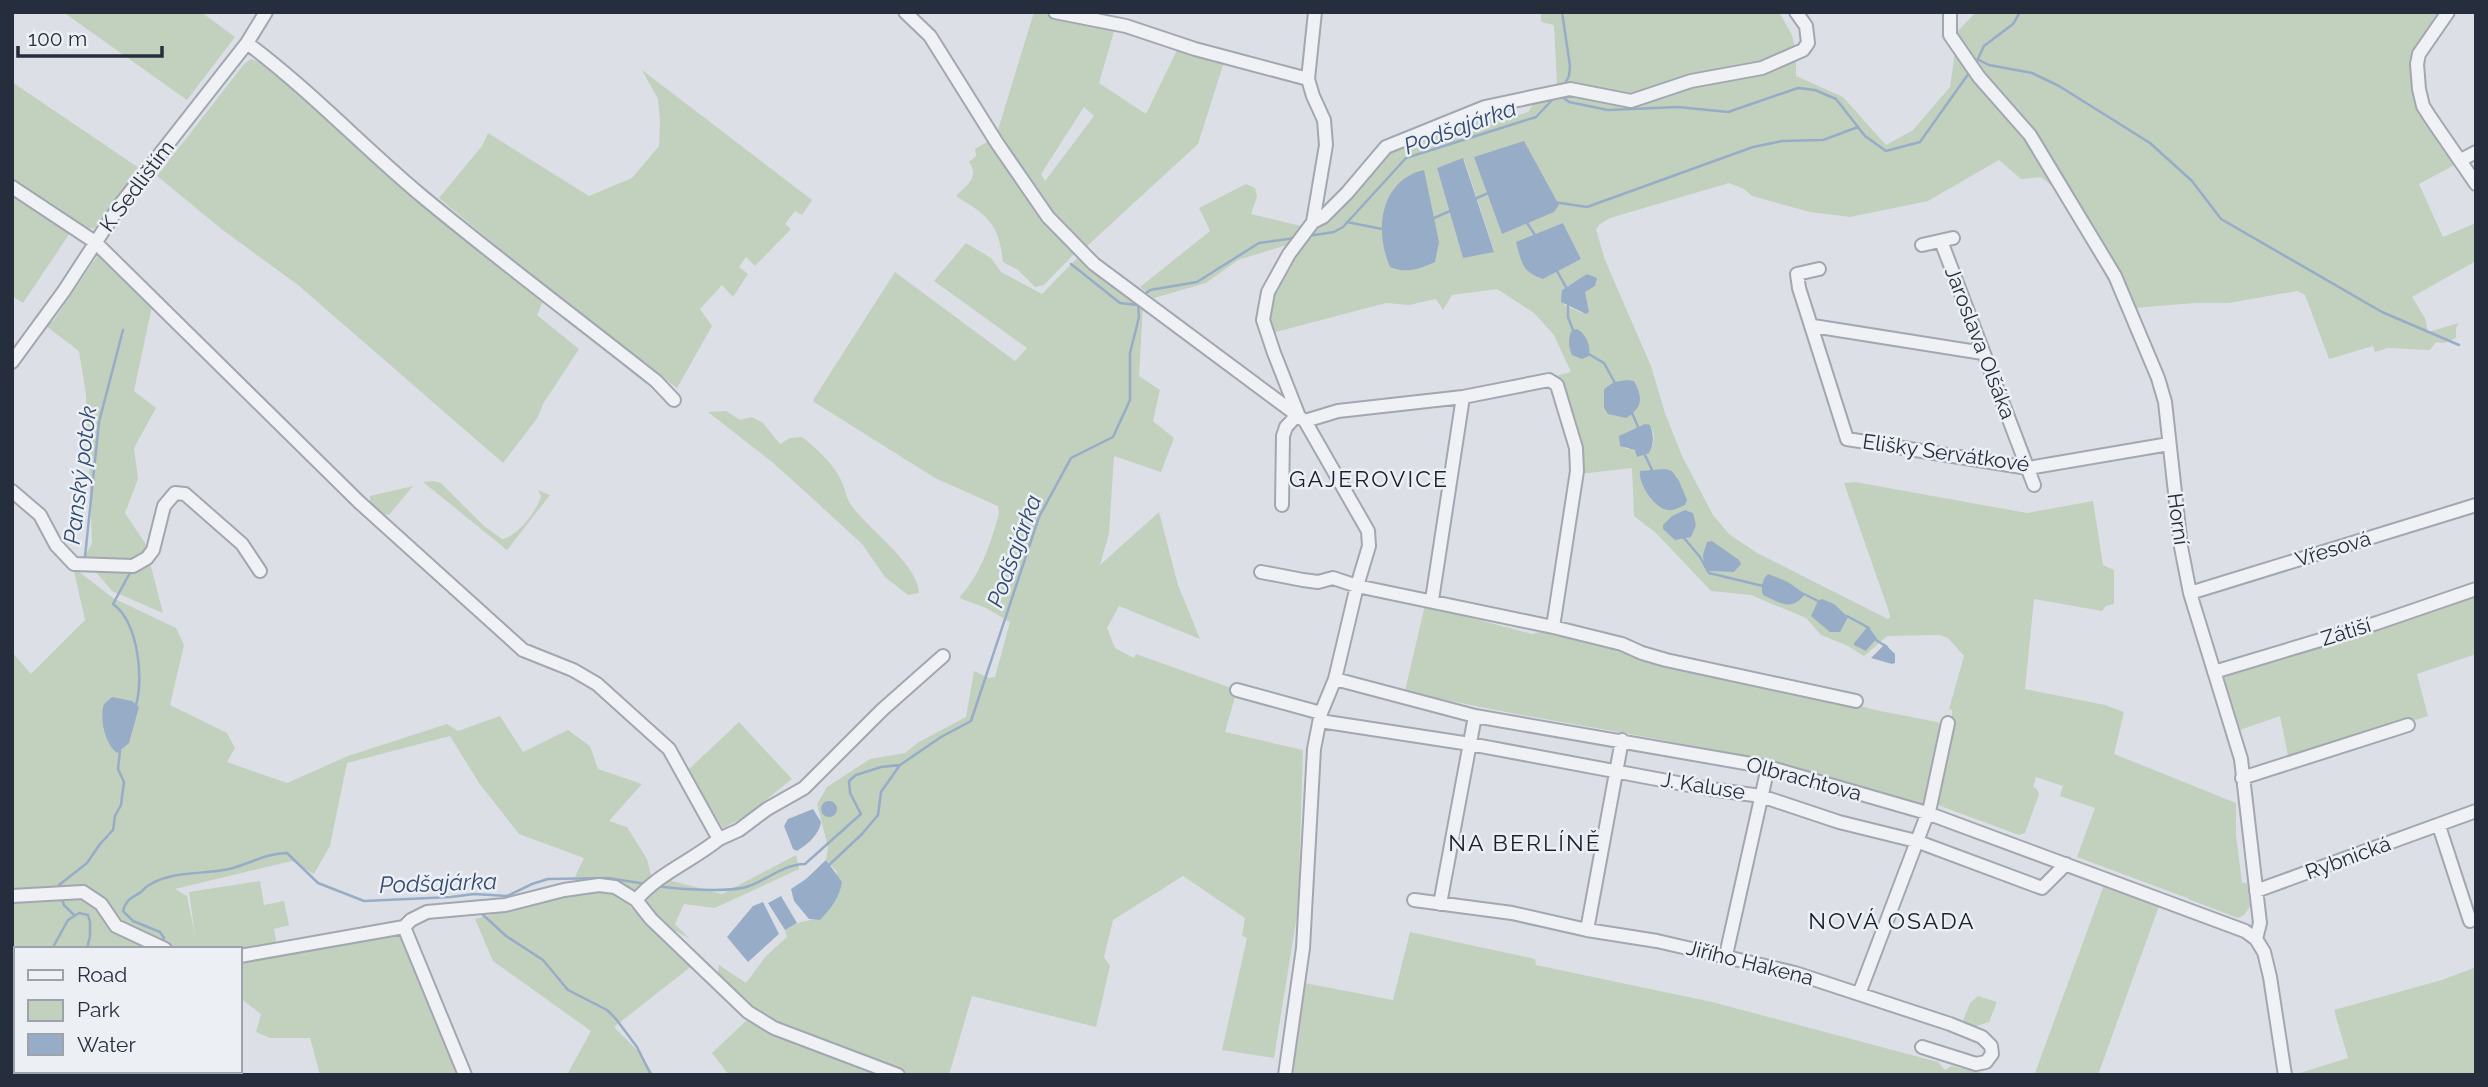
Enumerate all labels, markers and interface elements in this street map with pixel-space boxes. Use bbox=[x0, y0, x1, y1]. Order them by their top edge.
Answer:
scale bar bbox=[18, 14, 161, 58]
text: 100 m bbox=[28, 26, 87, 51]
water label: Podšajárka bbox=[1400, 94, 1520, 159]
street label: K Sedlištím bbox=[94, 135, 179, 236]
street label: Jaroslava Olšáka bbox=[1940, 263, 2021, 423]
water label: Panský potok bbox=[58, 404, 101, 546]
street label: Elišky Servátkové bbox=[1861, 428, 2031, 477]
district label: GAJEROVICE bbox=[1289, 465, 1449, 492]
water label: Podšajárka bbox=[981, 491, 1046, 611]
street label: Horní bbox=[2162, 491, 2195, 547]
street label: Vřesová bbox=[2292, 525, 2374, 572]
street label: Zátiší bbox=[2318, 612, 2374, 651]
street label: Olbrachtova bbox=[1744, 751, 1864, 806]
street label: J. Kaluse bbox=[1659, 767, 1747, 804]
district label: NA BERLÍNĚ bbox=[1448, 829, 1602, 856]
street label: Rybnická bbox=[2302, 831, 2394, 884]
water label: Podšajárka bbox=[379, 867, 498, 898]
district label: NOVÁ OSADA bbox=[1808, 907, 1976, 934]
street label: Jiřího Hakena bbox=[1684, 935, 1816, 990]
legend bbox=[14, 947, 242, 1073]
text: Road bbox=[77, 962, 127, 987]
text: Park bbox=[77, 997, 120, 1022]
text: Water bbox=[77, 1032, 136, 1057]

